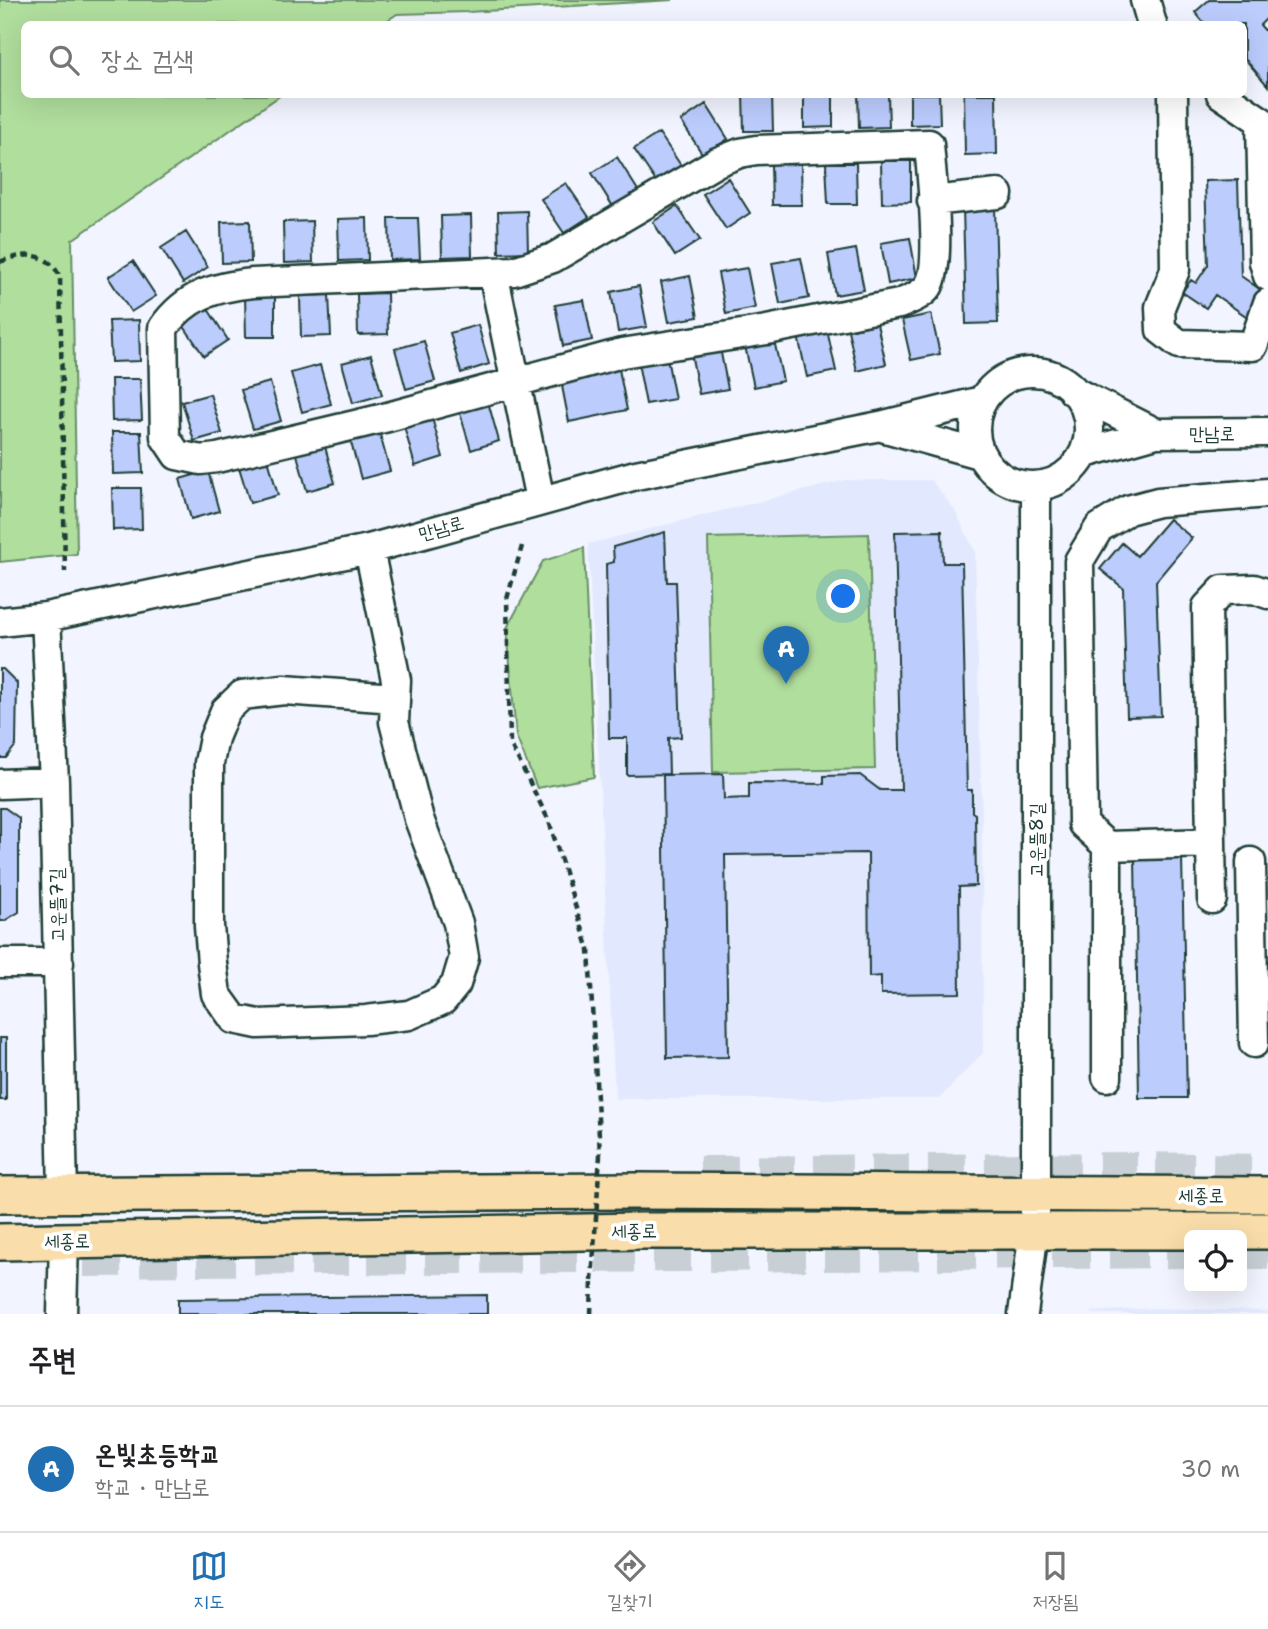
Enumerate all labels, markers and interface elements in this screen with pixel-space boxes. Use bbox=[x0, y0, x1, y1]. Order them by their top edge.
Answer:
search box bbox=[21, 21, 1247, 98]
icon: search bbox=[45, 41, 83, 79]
text: 장소 검색 bbox=[101, 42, 194, 77]
street label: 만남로 bbox=[1189, 421, 1235, 446]
street label: 만남로 bbox=[416, 510, 466, 546]
your location bbox=[826, 579, 860, 613]
pin: A bbox=[763, 626, 809, 684]
street label: 고운뜰8길 bbox=[1024, 803, 1049, 877]
street label: 고운뜰7길 bbox=[44, 868, 70, 942]
street label: 세종로 bbox=[1178, 1183, 1224, 1208]
street label: 세종로 bbox=[611, 1218, 657, 1244]
street label: 세종로 bbox=[44, 1228, 90, 1254]
map controls bbox=[1184, 1230, 1247, 1293]
button: locate bbox=[1184, 1230, 1247, 1293]
text: 주변 bbox=[28, 1339, 76, 1380]
text: 온빛초등학교 bbox=[95, 1436, 221, 1471]
text: A bbox=[42, 1454, 60, 1484]
text: 30 m bbox=[1181, 1454, 1240, 1484]
text: 학교 · 만남로 bbox=[95, 1472, 210, 1502]
tab: 지도 bbox=[190, 1547, 228, 1615]
tab: 길찾기 bbox=[607, 1547, 653, 1615]
tab: 저장됨 bbox=[1032, 1547, 1078, 1615]

